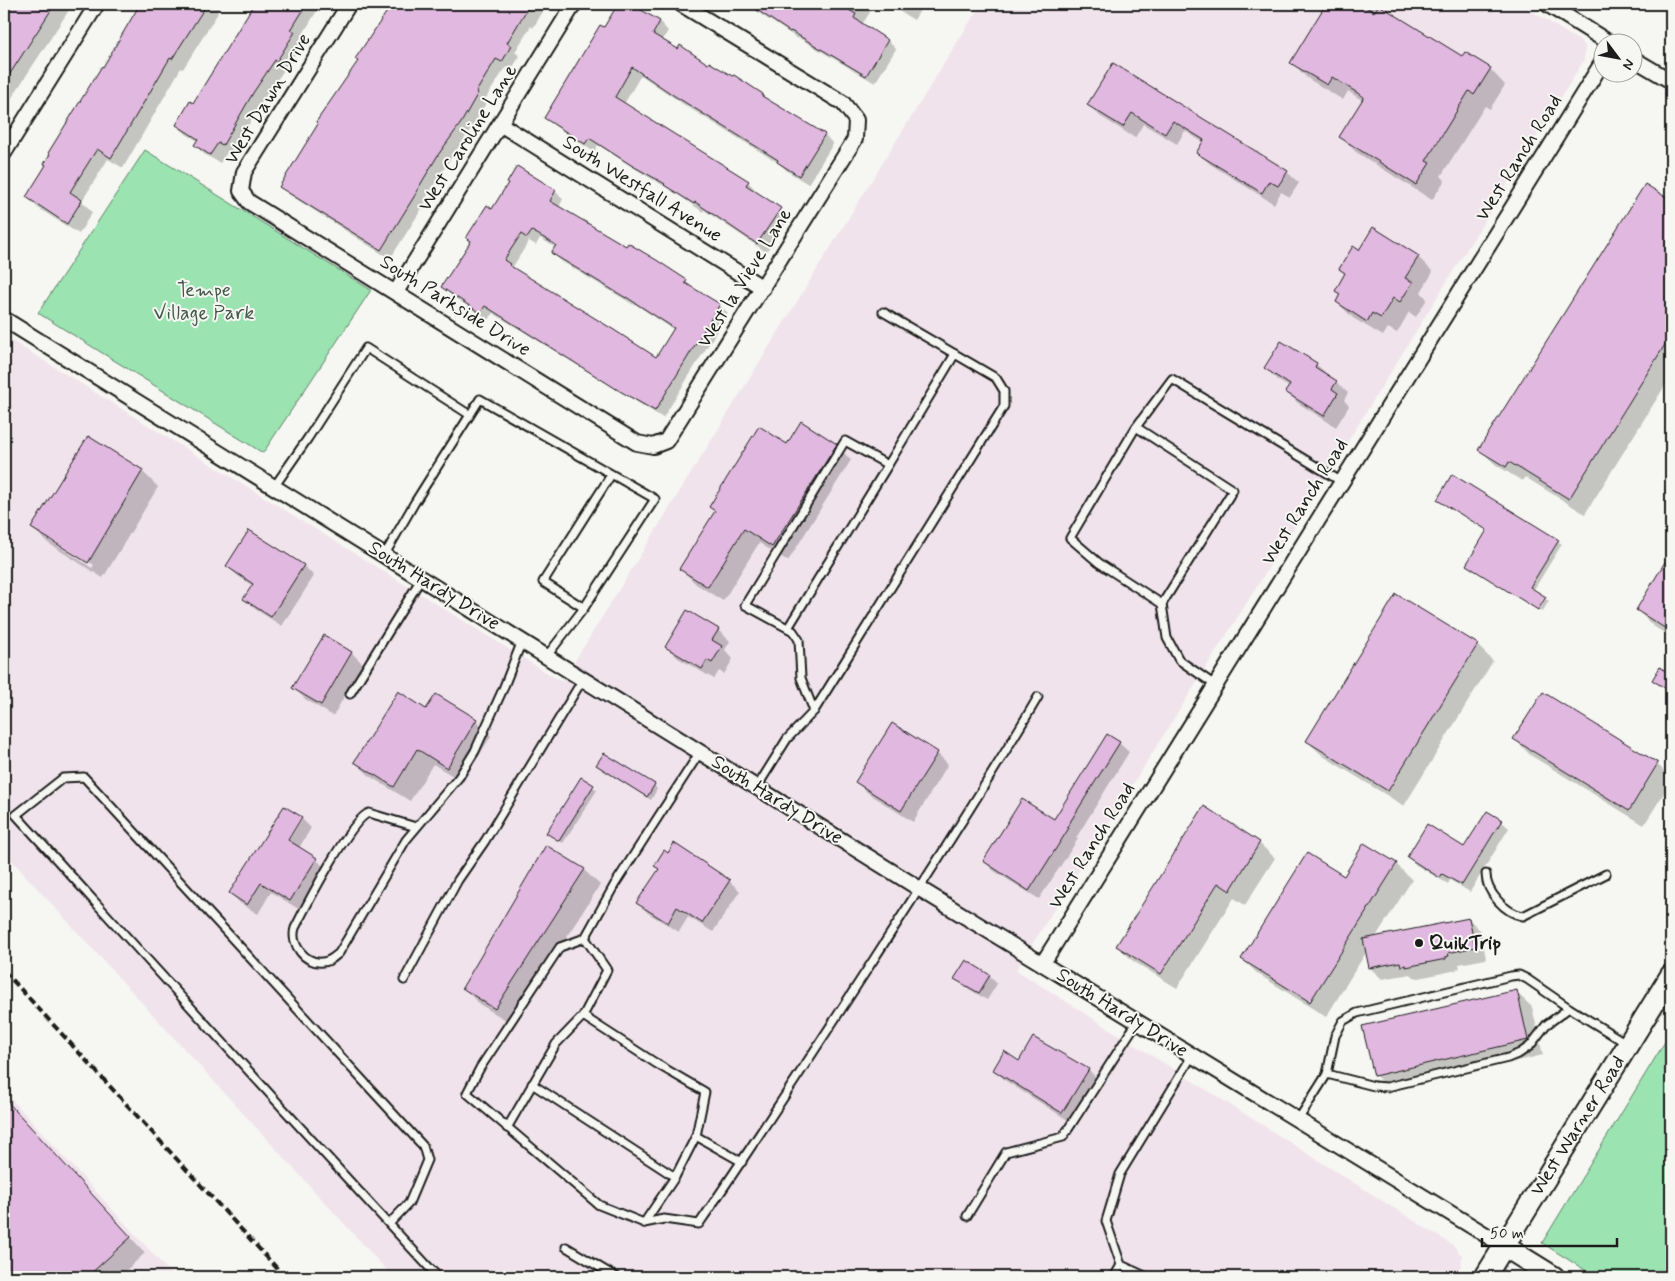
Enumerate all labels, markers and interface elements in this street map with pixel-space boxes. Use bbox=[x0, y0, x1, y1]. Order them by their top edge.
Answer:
street label: West Dawn Drive bbox=[218, 28, 318, 170]
north arrow bbox=[1592, 32, 1642, 82]
text: N bbox=[1618, 56, 1638, 73]
street label: West Caroline Lane bbox=[412, 59, 524, 217]
street label: West Ranch Road bbox=[1469, 90, 1569, 226]
street label: South Westfall Avenue bbox=[557, 129, 727, 249]
street label: West la Vieve Lane bbox=[691, 203, 799, 353]
street label: South Parkside Drive bbox=[374, 249, 536, 363]
park label: Tempe Village Park bbox=[154, 277, 254, 327]
street label: West Ranch Road bbox=[1255, 434, 1355, 570]
street label: South Hardy Drive bbox=[363, 535, 505, 637]
street label: South Hardy Drive bbox=[706, 749, 848, 851]
street label: West Ranch Road bbox=[1042, 778, 1142, 914]
place label: QuikTrip bbox=[1429, 930, 1501, 957]
marker: QuikTrip bbox=[1413, 937, 1425, 949]
street label: South Hardy Drive bbox=[1051, 962, 1193, 1064]
street label: West Warner Road bbox=[1524, 1051, 1632, 1201]
scale bar bbox=[1482, 1216, 1618, 1248]
text: 50 m bbox=[1490, 1224, 1524, 1244]

